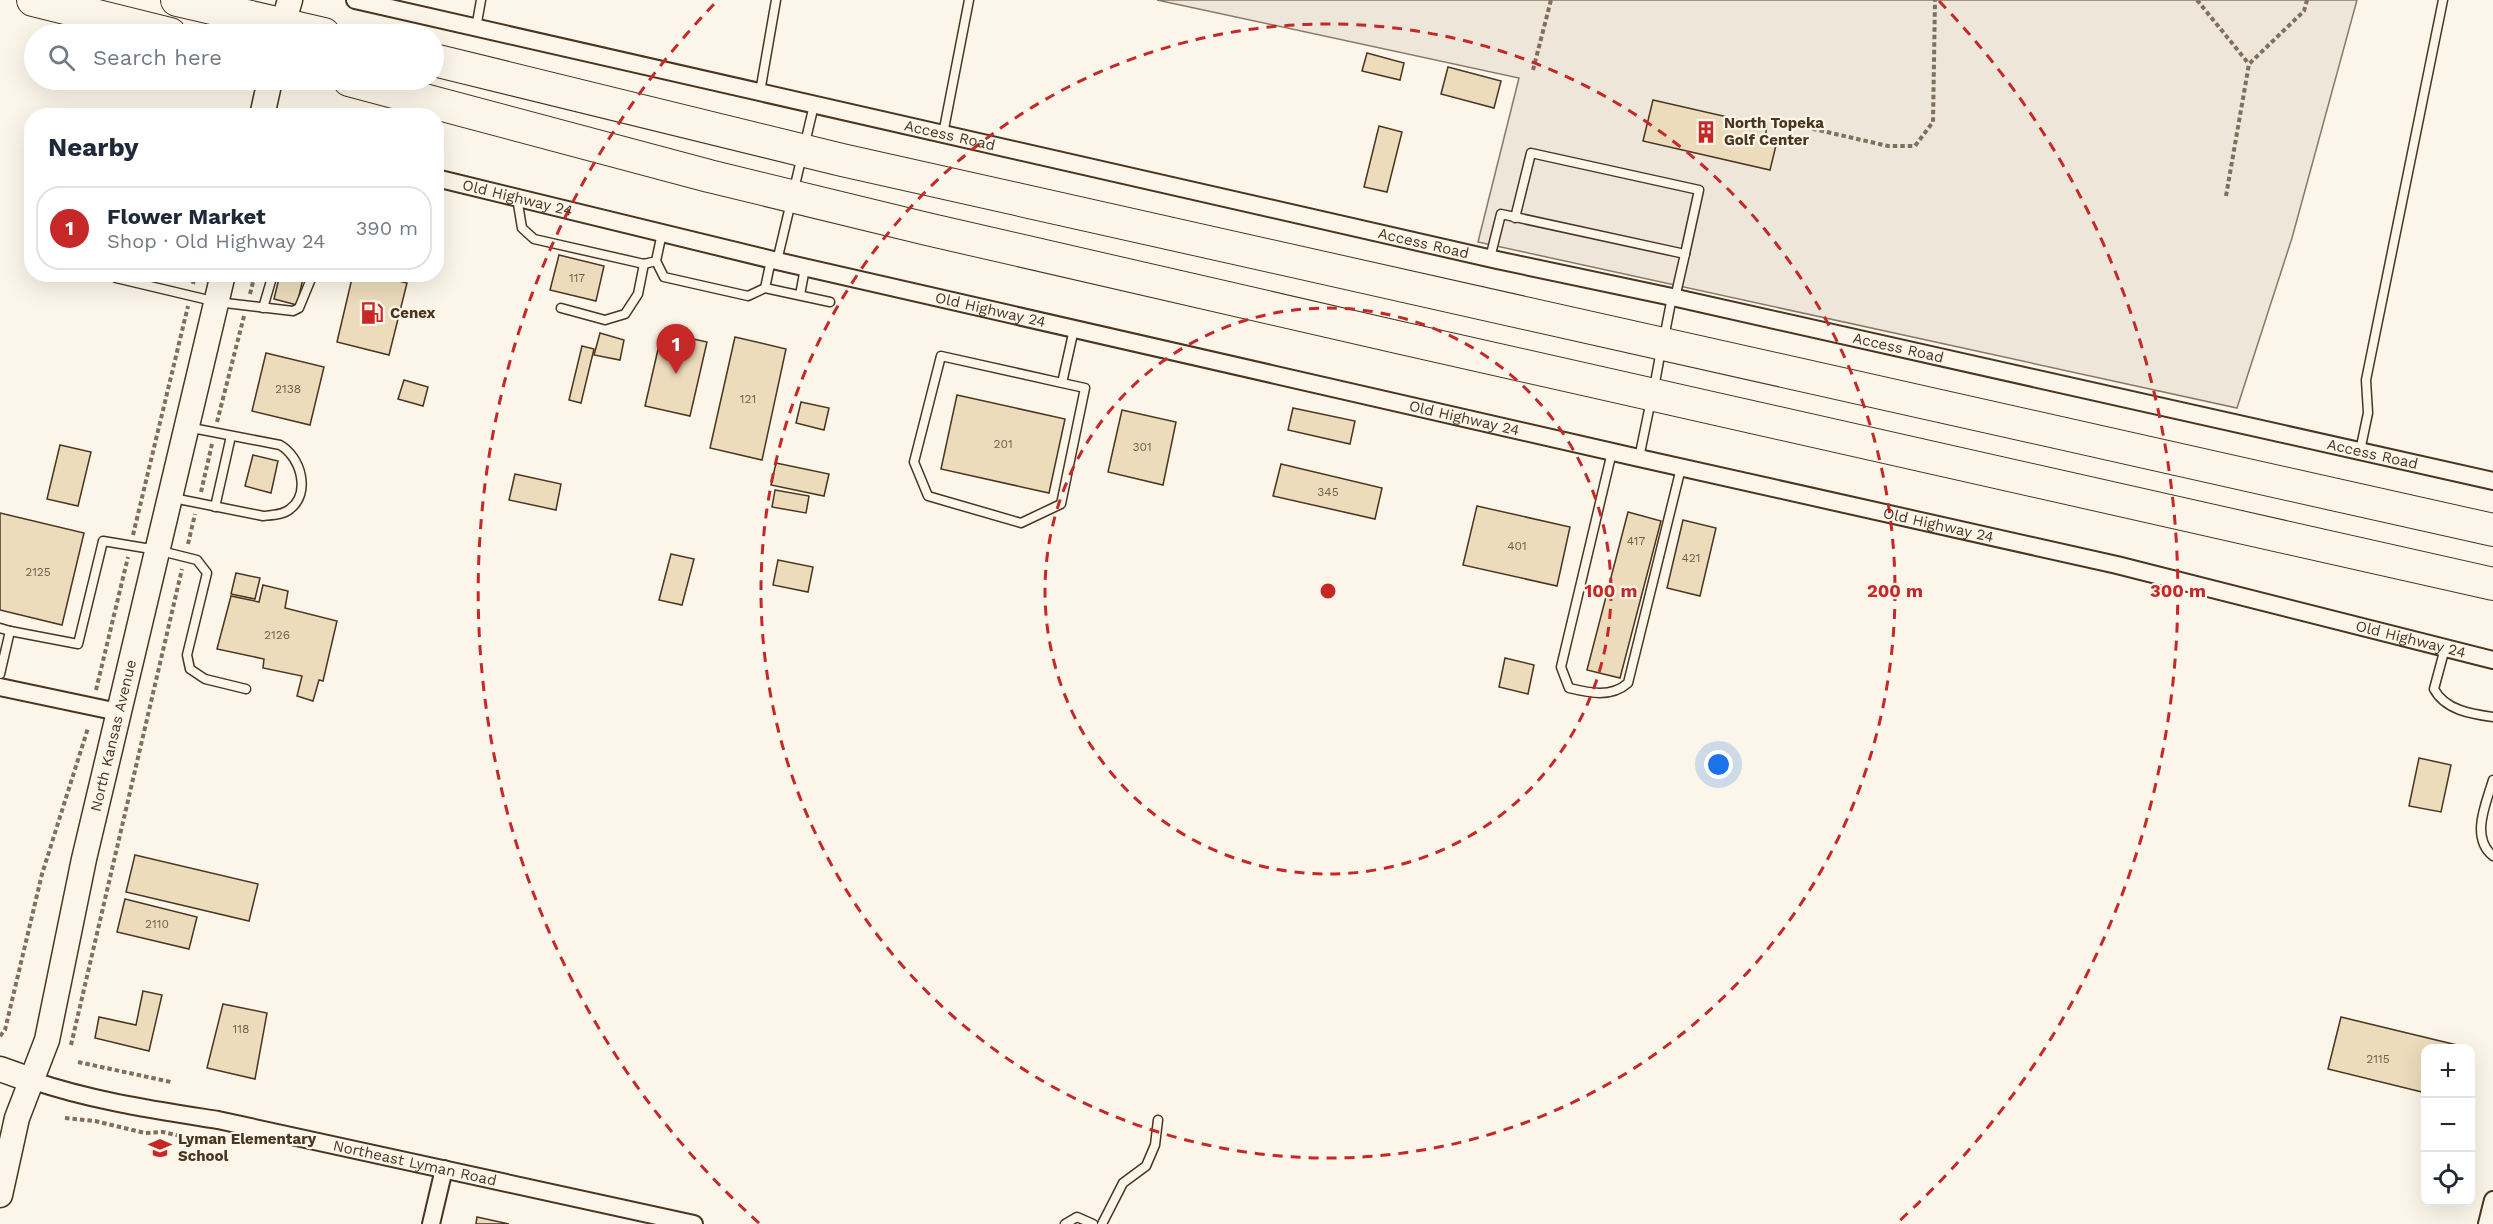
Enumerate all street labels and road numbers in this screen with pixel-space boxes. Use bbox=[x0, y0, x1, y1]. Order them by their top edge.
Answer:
street label: Access Road bbox=[903, 116, 997, 154]
street label: Old Highway 24 bbox=[461, 176, 575, 220]
street label: Access Road bbox=[1376, 224, 1471, 262]
street label: Old Highway 24 bbox=[933, 288, 1048, 331]
street label: Access Road bbox=[1851, 329, 1946, 367]
street label: Old Highway 24 bbox=[1407, 397, 1521, 439]
street label: Access Road bbox=[2325, 435, 2420, 473]
street label: Old Highway 24 bbox=[1881, 504, 1995, 546]
street label: Old Highway 24 bbox=[2354, 617, 2468, 662]
street label: North Kansas Avenue bbox=[87, 658, 140, 813]
street label: Northeast Lyman Road bbox=[331, 1136, 498, 1190]

